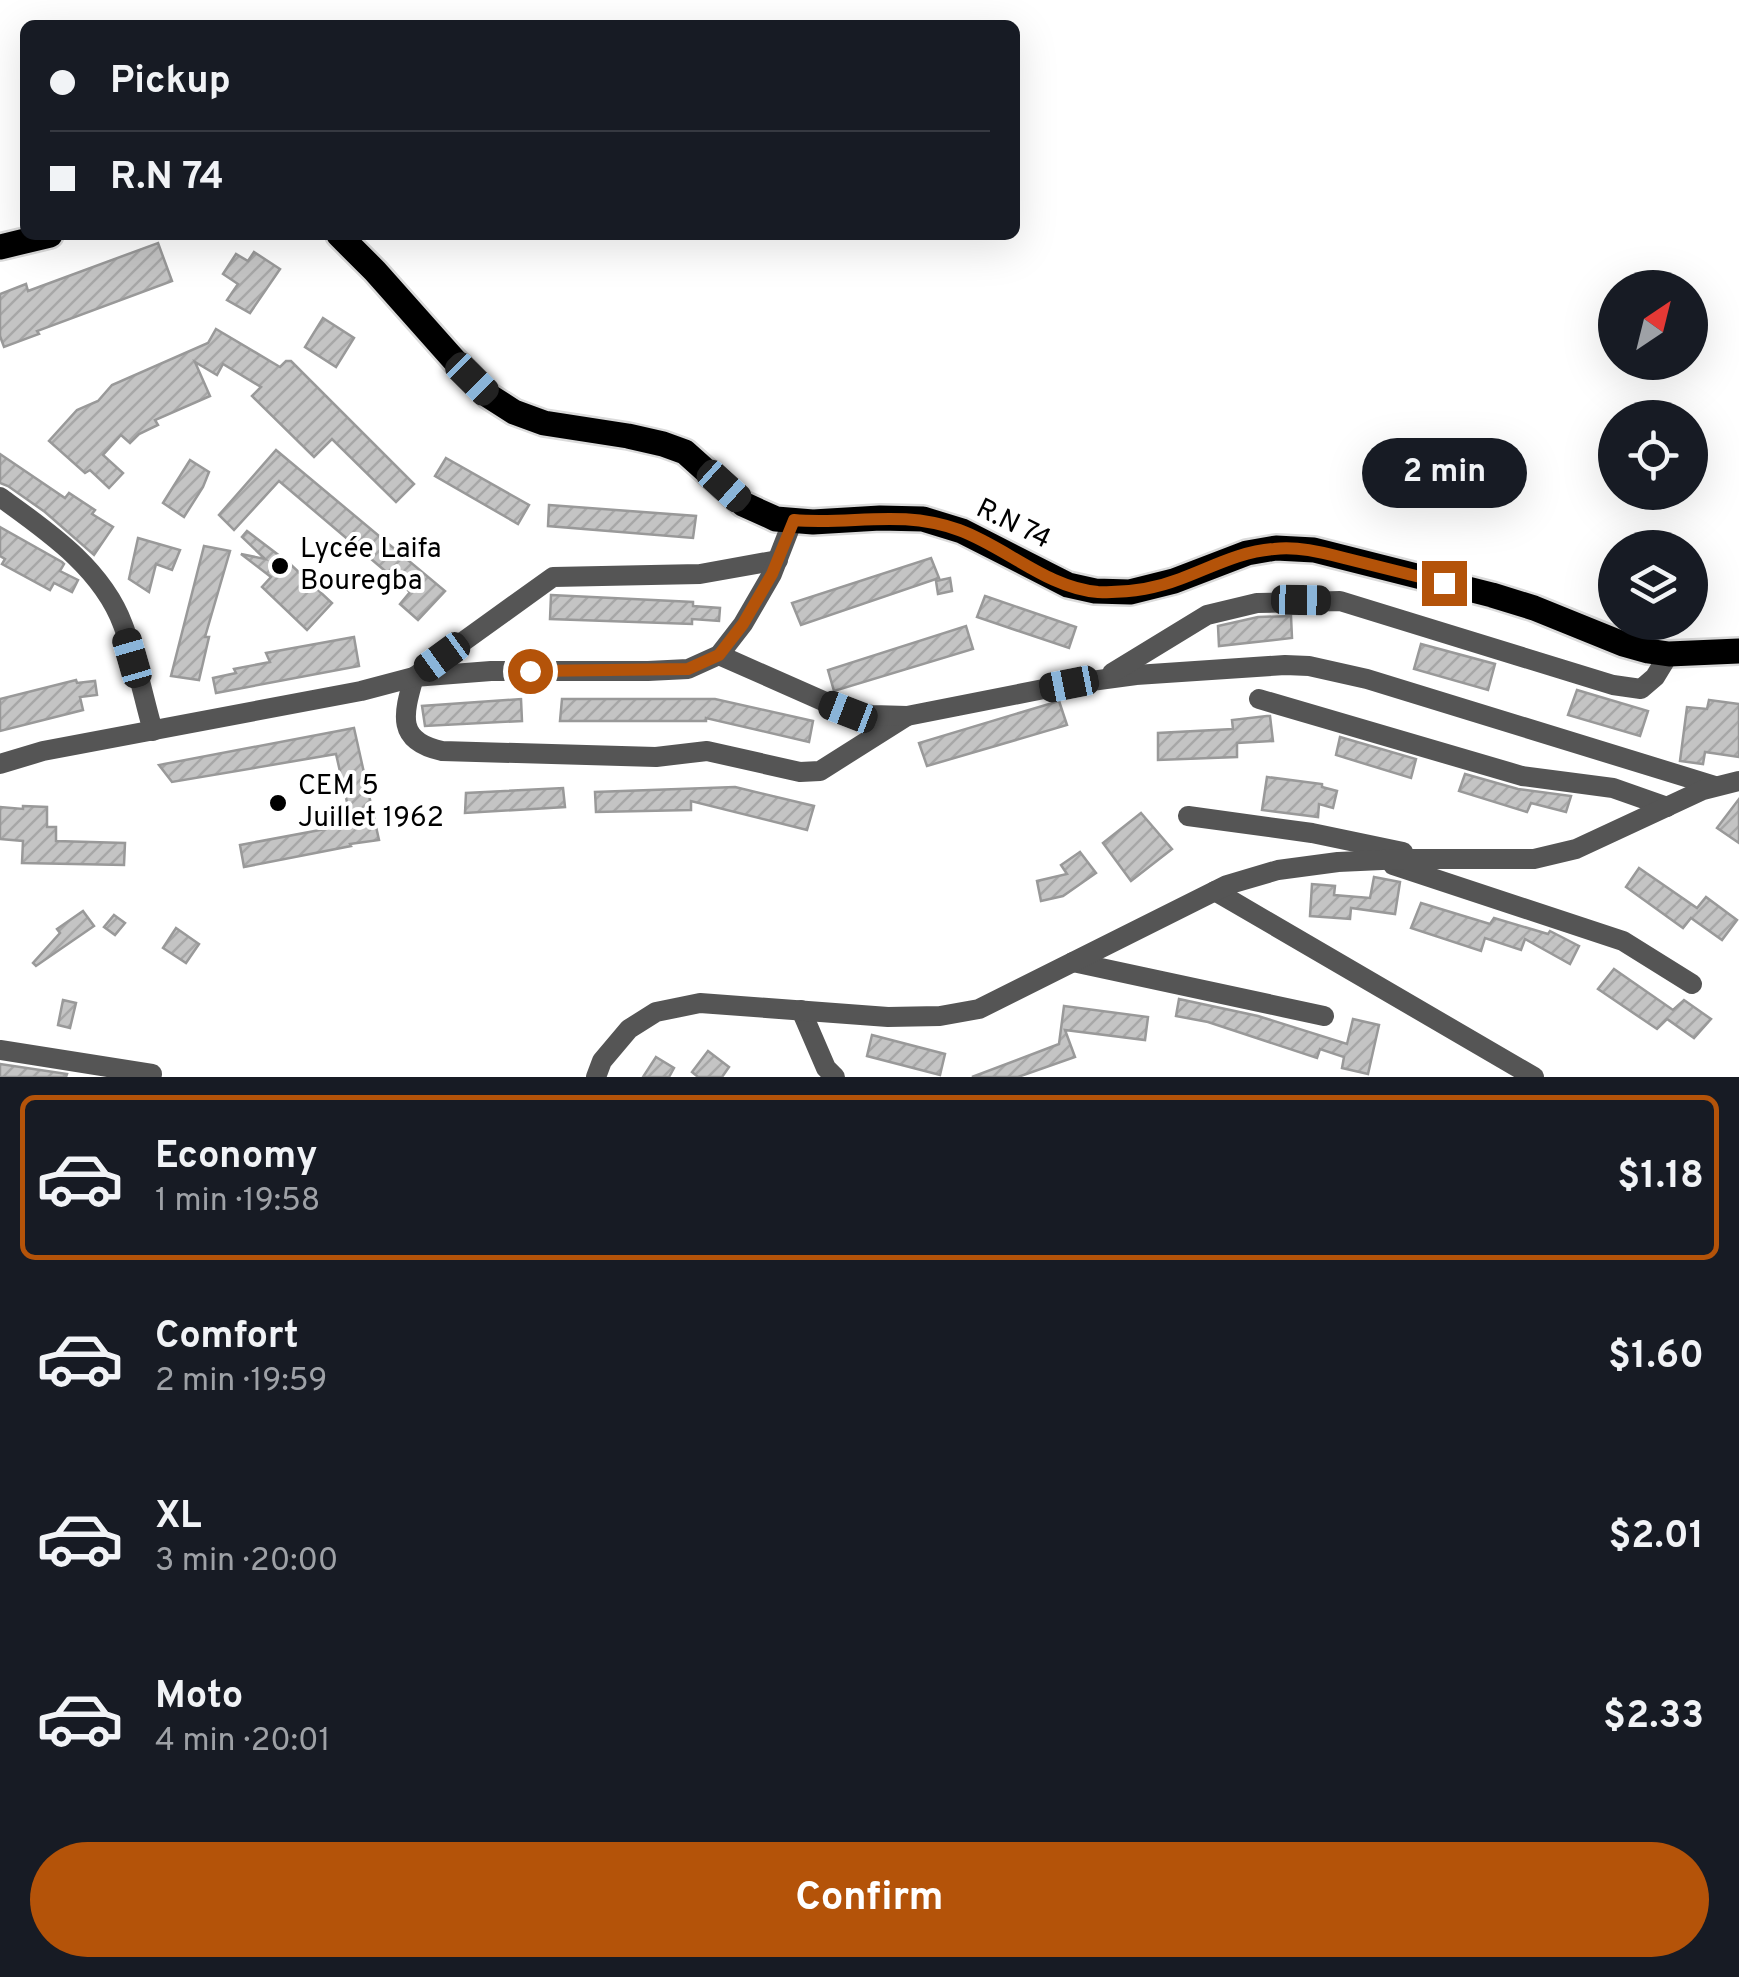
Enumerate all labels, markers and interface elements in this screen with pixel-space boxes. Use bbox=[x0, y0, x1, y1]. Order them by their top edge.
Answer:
text: Pickup bbox=[110, 58, 231, 107]
text: R.N 74 bbox=[110, 154, 224, 203]
north arrow bbox=[1598, 270, 1708, 380]
map controls bbox=[1598, 270, 1708, 640]
car bbox=[440, 347, 504, 411]
button: locate bbox=[1598, 400, 1708, 510]
callout: 2 min bbox=[1362, 438, 1526, 508]
text: 2 min bbox=[1403, 453, 1486, 493]
car bbox=[692, 455, 756, 517]
street label: R.N 74 bbox=[970, 492, 1056, 558]
button: layers bbox=[1598, 530, 1708, 640]
place label: Lycée Laifa Bouregba bbox=[300, 532, 442, 600]
marker: Lycée Laifa Bouregba bbox=[269, 555, 291, 577]
route end bbox=[1422, 561, 1467, 606]
car bbox=[1271, 584, 1331, 616]
car bbox=[109, 625, 155, 691]
car bbox=[409, 627, 475, 687]
route start bbox=[508, 649, 553, 694]
car bbox=[1037, 664, 1101, 704]
car bbox=[815, 687, 881, 737]
place label: CEM 5 Juillet 1962 bbox=[298, 769, 444, 837]
marker: CEM 5 Juillet 1962 bbox=[267, 792, 289, 814]
icon: car bbox=[35, 1133, 125, 1223]
text: Economy bbox=[155, 1133, 317, 1182]
text: $1.18 bbox=[1617, 1153, 1704, 1202]
text: 1 min · 19:58 bbox=[155, 1182, 320, 1222]
icon: car bbox=[35, 1313, 125, 1403]
text: Comfort bbox=[155, 1313, 299, 1362]
text: $1.60 bbox=[1608, 1333, 1704, 1382]
text: 2 min · 19:59 bbox=[155, 1362, 327, 1402]
icon: car bbox=[35, 1493, 125, 1583]
text: XL bbox=[155, 1493, 202, 1542]
text: $2.01 bbox=[1608, 1513, 1704, 1562]
text: 3 min · 20:00 bbox=[155, 1542, 338, 1582]
icon: car bbox=[35, 1673, 125, 1763]
text: Moto bbox=[155, 1673, 243, 1722]
text: $2.33 bbox=[1603, 1693, 1704, 1742]
text: 4 min · 20:01 bbox=[155, 1722, 331, 1762]
button: Confirm bbox=[30, 1842, 1709, 1957]

